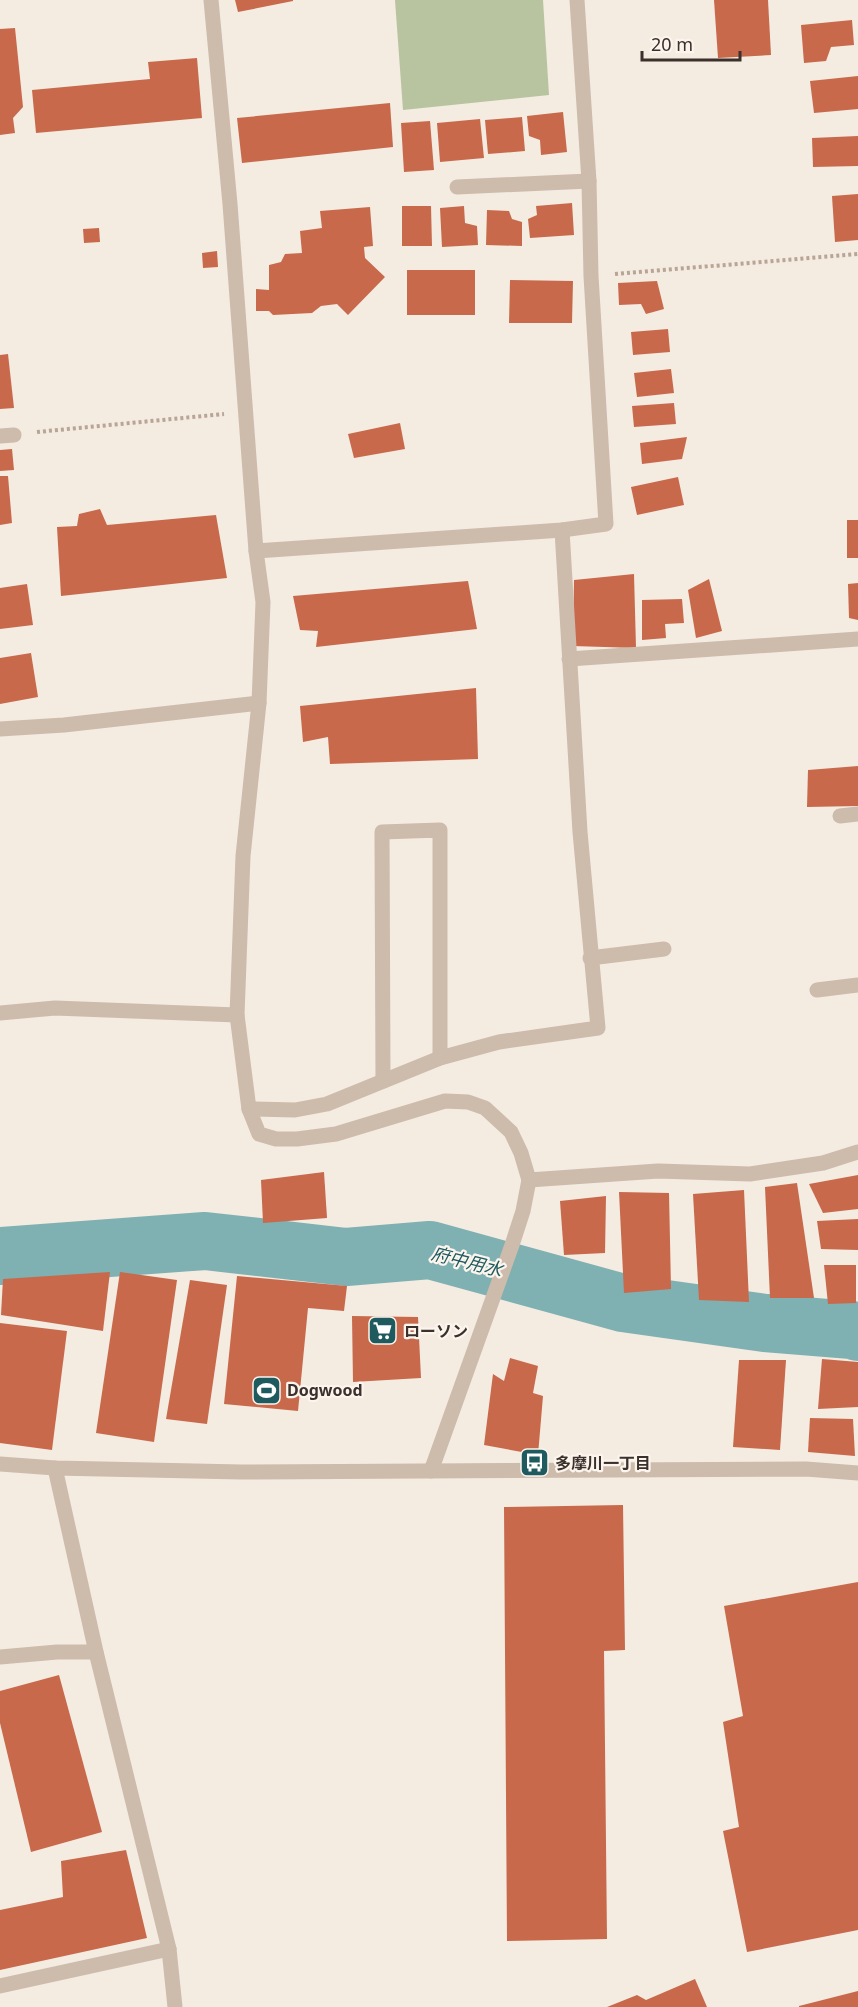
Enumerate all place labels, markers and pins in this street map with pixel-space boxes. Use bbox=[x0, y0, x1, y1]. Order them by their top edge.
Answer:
supermarket icon: ローソン bbox=[367, 1315, 399, 1347]
place label: ローソン bbox=[404, 1320, 468, 1342]
sports icon: Dogwood bbox=[250, 1374, 282, 1406]
place label: Dogwood bbox=[287, 1379, 363, 1401]
bus stop icon: 多摩川一丁目 bbox=[518, 1447, 550, 1479]
place label: 多摩川一丁目 bbox=[555, 1452, 651, 1474]

